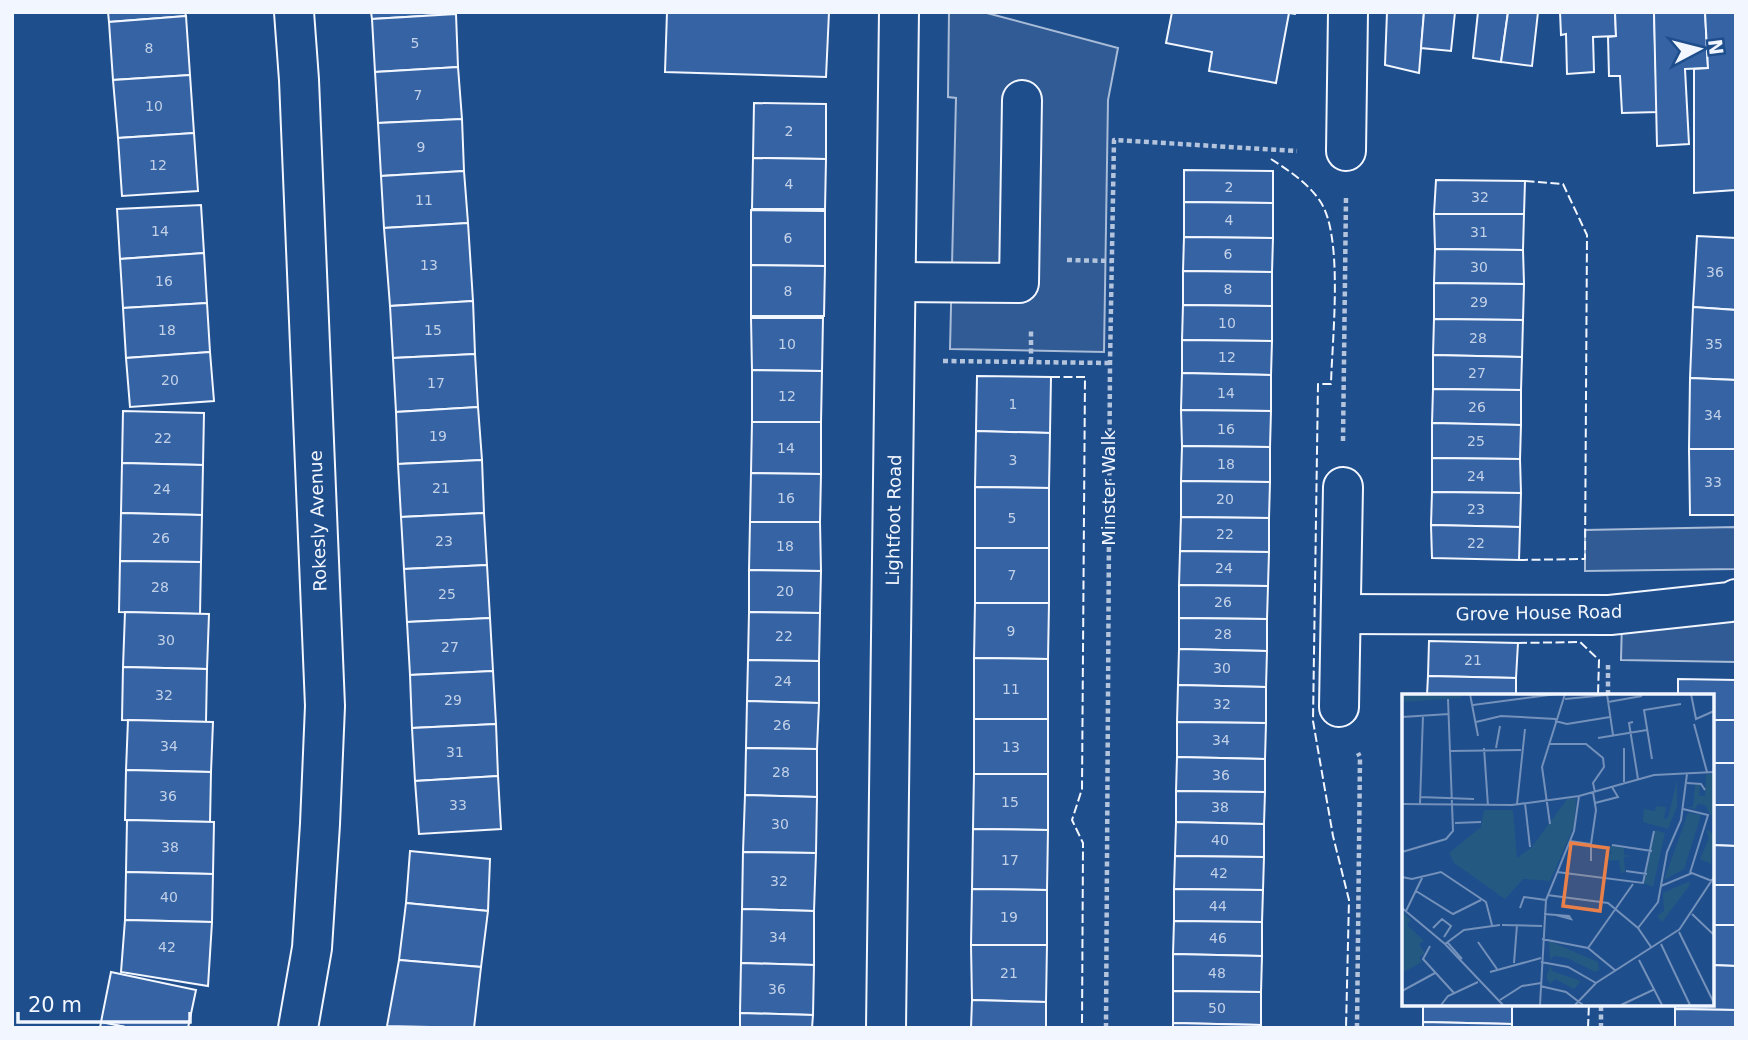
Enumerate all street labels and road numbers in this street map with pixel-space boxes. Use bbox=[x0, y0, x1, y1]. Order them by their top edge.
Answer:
street label: Minster Walk bbox=[1098, 430, 1119, 546]
street label: Rokesly Avenue bbox=[305, 450, 330, 592]
street label: Lightfoot Road bbox=[882, 454, 905, 586]
street label: Grove House Road bbox=[1455, 601, 1623, 624]

